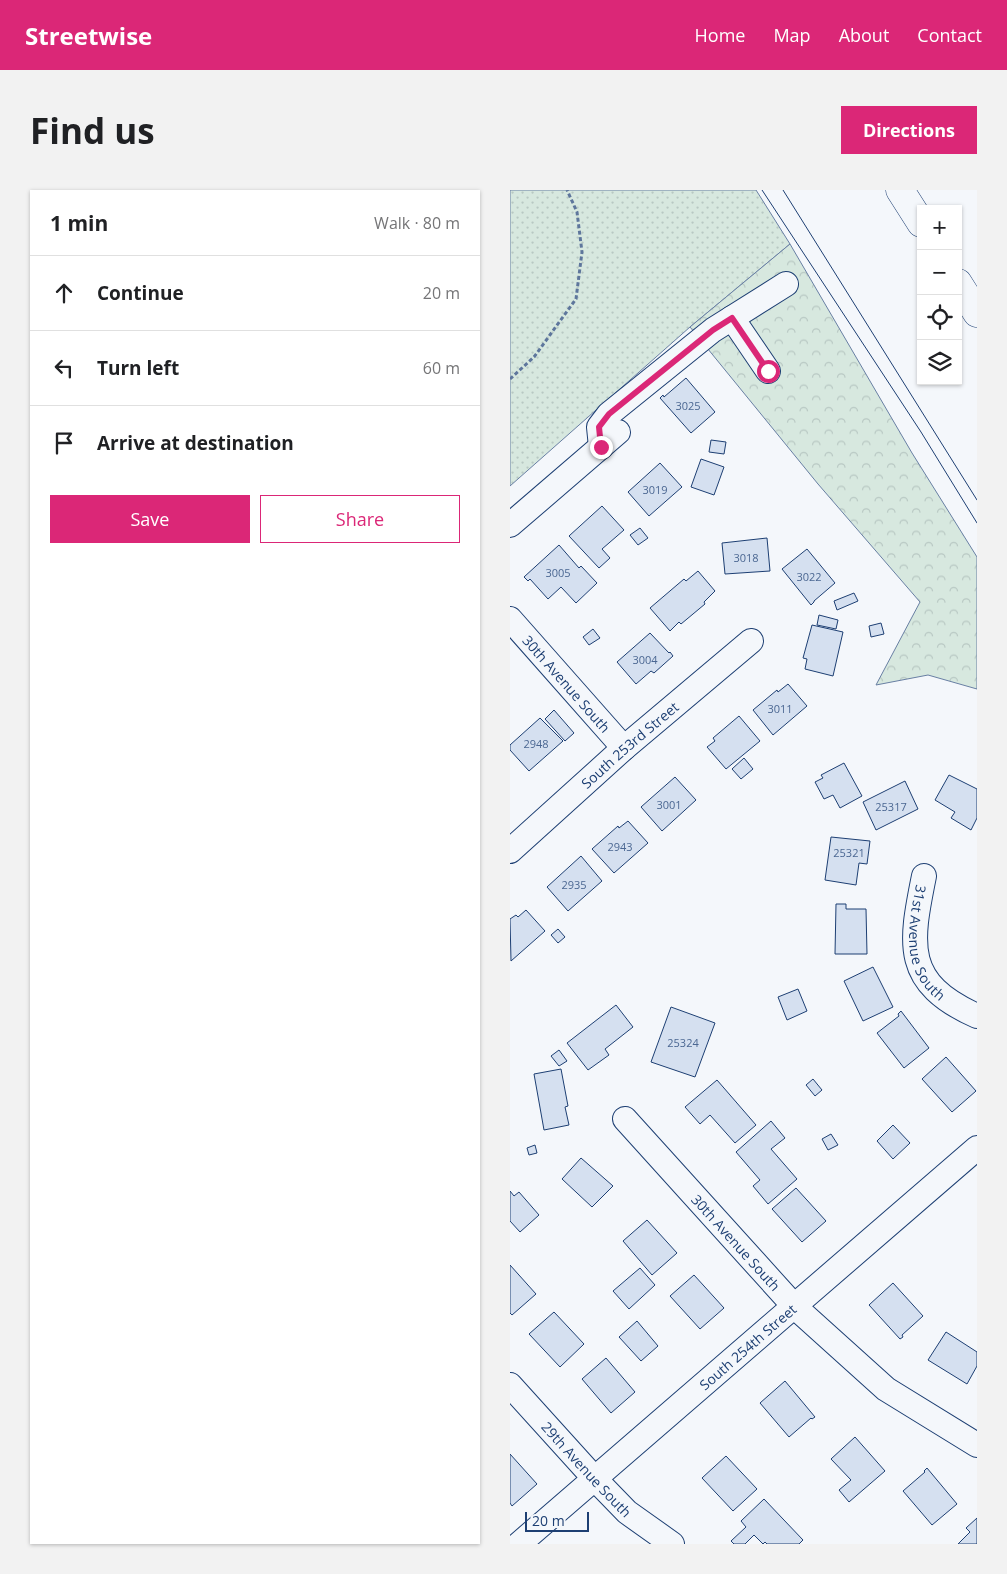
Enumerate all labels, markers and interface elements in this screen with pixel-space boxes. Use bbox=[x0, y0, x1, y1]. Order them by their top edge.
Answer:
text: Streetwise bbox=[25, 19, 152, 52]
text: Home bbox=[695, 23, 745, 47]
text: Map bbox=[773, 23, 811, 47]
text: About bbox=[839, 23, 889, 47]
text: Contact bbox=[917, 23, 982, 47]
button: Directions bbox=[841, 106, 977, 154]
text: Find us bbox=[30, 107, 155, 154]
map controls bbox=[917, 205, 962, 385]
button: + bbox=[917, 205, 962, 250]
text: 1 min bbox=[50, 209, 108, 237]
text: Walk · 80 m bbox=[374, 212, 460, 234]
button: − bbox=[917, 250, 962, 295]
icon: ahead bbox=[50, 279, 78, 307]
text: Continue bbox=[97, 280, 184, 306]
text: 20 m bbox=[423, 282, 460, 304]
button: locate bbox=[917, 295, 962, 340]
button: layers bbox=[917, 340, 962, 385]
icon: left bbox=[50, 354, 78, 382]
text: Turn left bbox=[97, 355, 179, 381]
text: 60 m bbox=[423, 357, 460, 379]
route start bbox=[757, 360, 780, 383]
house number: 3025 bbox=[675, 398, 701, 413]
icon: arrive bbox=[50, 429, 78, 457]
text: Arrive at destination bbox=[97, 430, 294, 456]
route end bbox=[590, 436, 613, 459]
house number: 3019 bbox=[642, 482, 668, 497]
button: Save bbox=[50, 495, 250, 543]
button: Share bbox=[260, 495, 460, 543]
house number: 3018 bbox=[733, 550, 759, 565]
house number: 3005 bbox=[545, 565, 571, 580]
house number: 3022 bbox=[796, 569, 822, 584]
street label: 30th Avenue South bbox=[519, 631, 615, 736]
house number: 3004 bbox=[632, 652, 658, 667]
street label: South 253rd Street bbox=[577, 697, 682, 792]
house number: 3011 bbox=[767, 701, 793, 716]
house number: 2948 bbox=[523, 736, 549, 751]
house number: 3001 bbox=[656, 797, 682, 812]
house number: 25317 bbox=[875, 799, 907, 814]
house number: 2943 bbox=[607, 839, 633, 854]
house number: 25321 bbox=[833, 845, 865, 860]
house number: 2935 bbox=[561, 877, 587, 892]
street label: 31st Avenue South bbox=[905, 883, 950, 1004]
house number: 25324 bbox=[667, 1035, 699, 1050]
street label: 30th Avenue South bbox=[688, 1190, 785, 1294]
street label: South 254th Street bbox=[695, 1299, 800, 1394]
street label: 29th Avenue South bbox=[538, 1417, 636, 1521]
scale bar bbox=[525, 1509, 589, 1532]
text: 20 m bbox=[532, 1511, 565, 1530]

